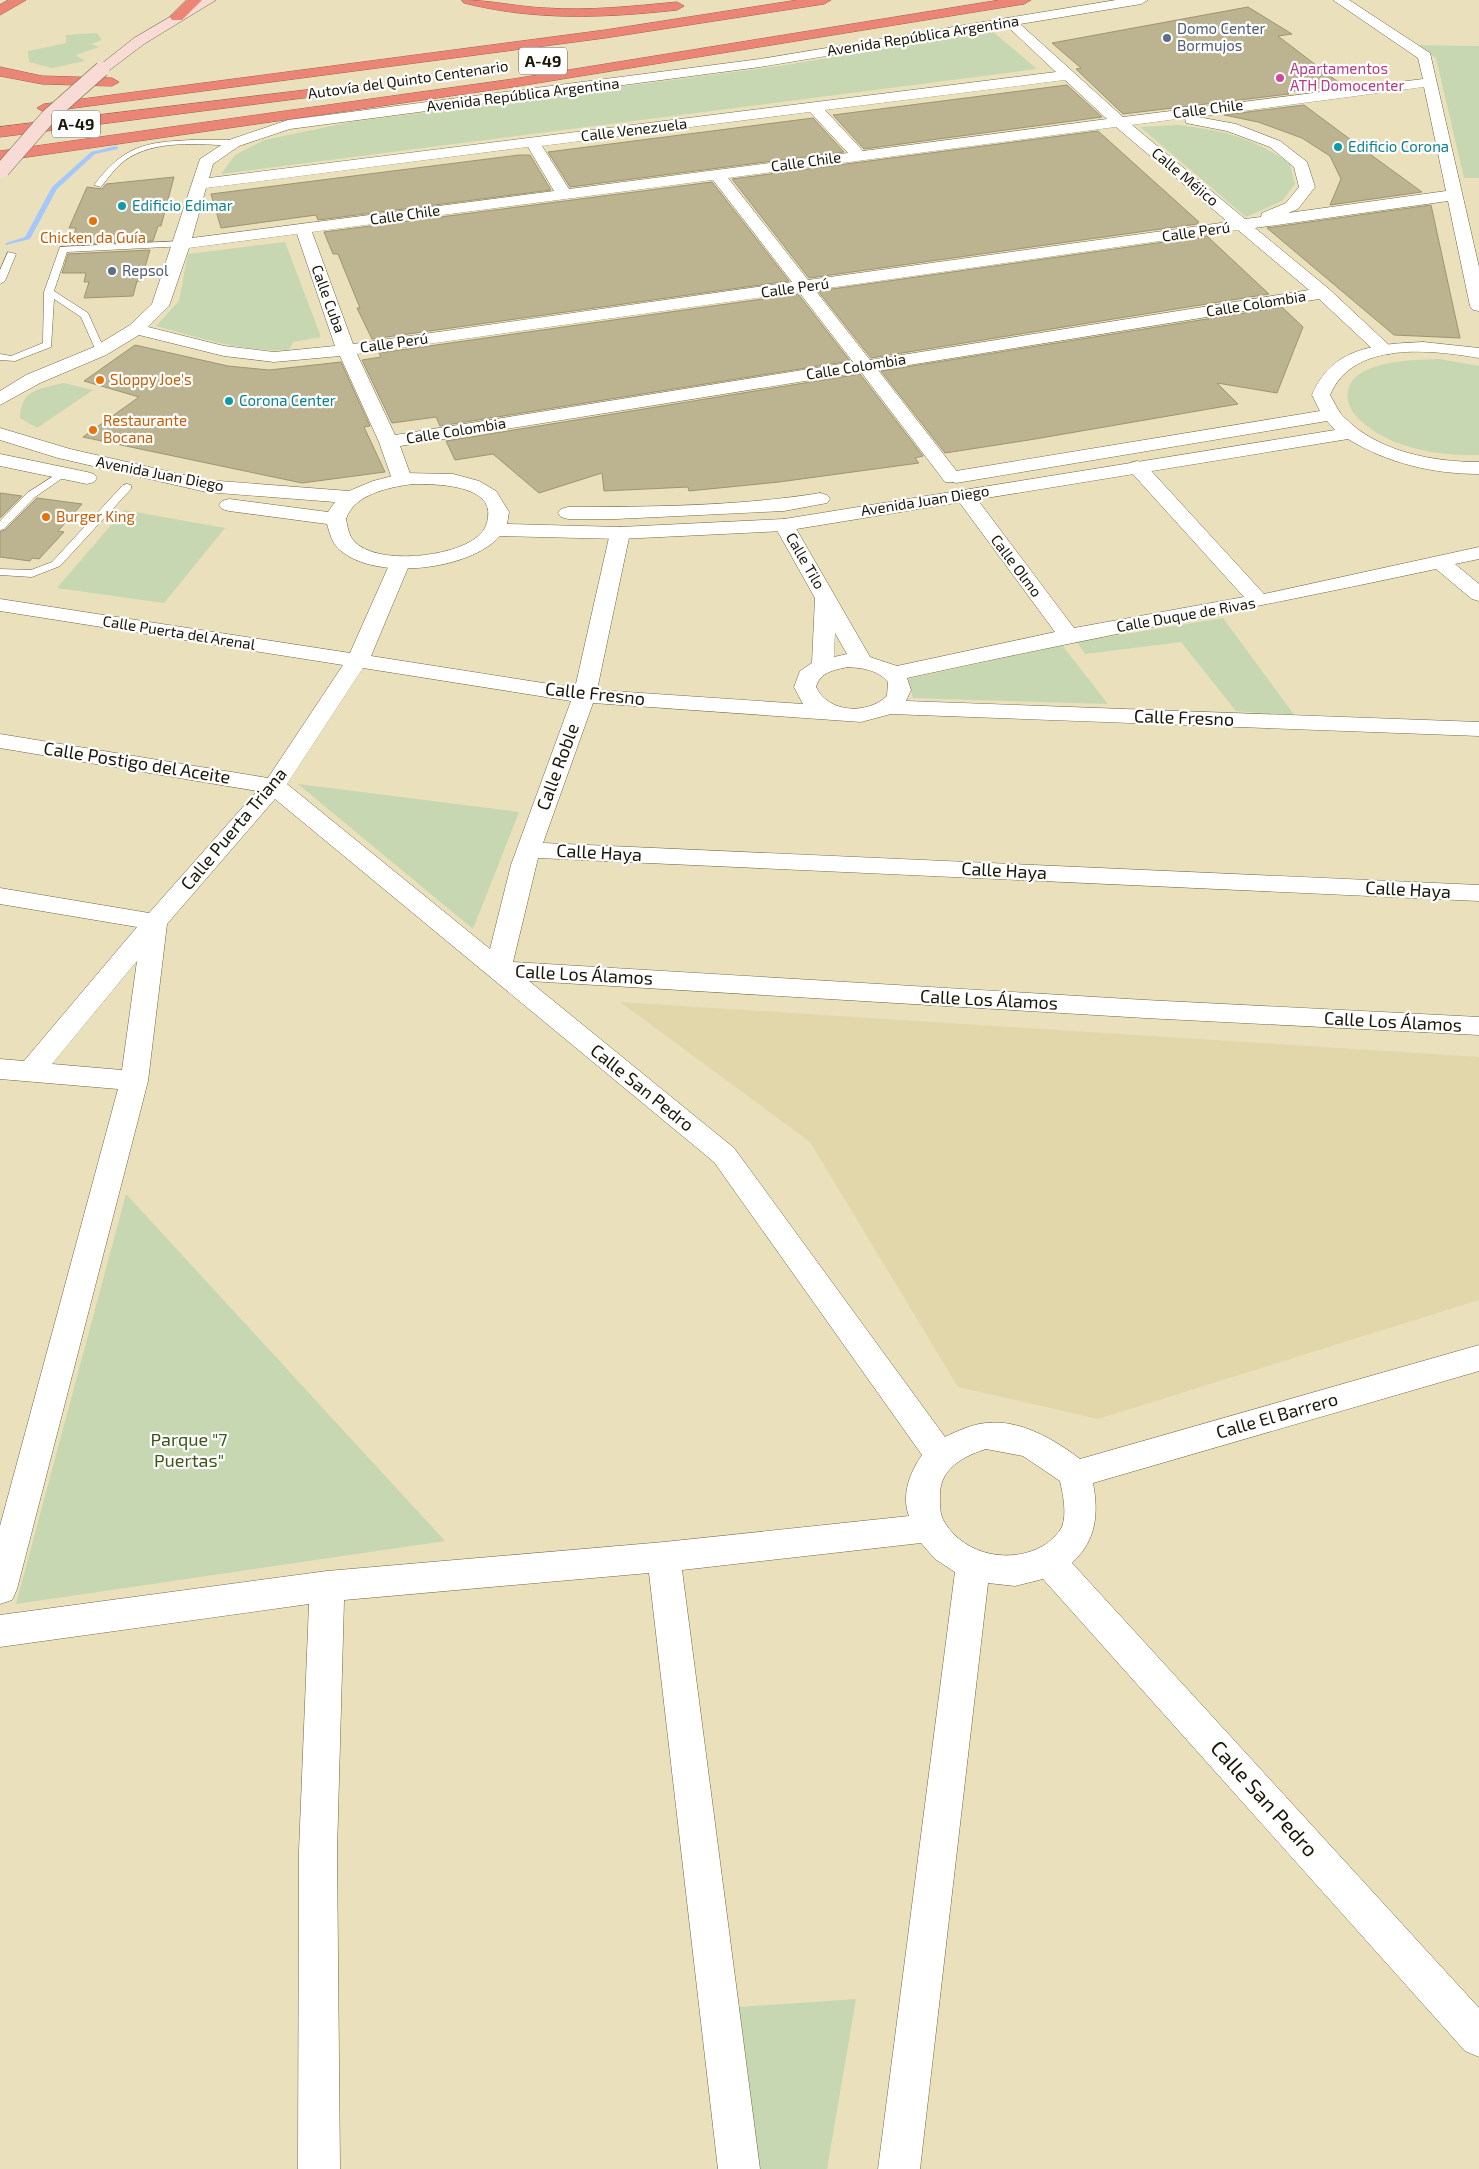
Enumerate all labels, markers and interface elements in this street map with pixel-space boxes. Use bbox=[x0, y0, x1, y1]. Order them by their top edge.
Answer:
street label: Avenida República Argentina bbox=[826, 11, 1020, 59]
place label: Domo Center Bormujos bbox=[1177, 19, 1266, 55]
marker: Domo Center Bormujos bbox=[1161, 32, 1173, 44]
road number: A-49 bbox=[519, 48, 567, 74]
street label: Autovía del Quinto Centenario bbox=[306, 56, 509, 103]
place label: Apartamentos ATH Domocenter bbox=[1290, 59, 1404, 94]
marker: Apartamentos ATH Domocenter bbox=[1274, 72, 1286, 84]
street label: Avenida República Argentina bbox=[425, 73, 620, 115]
street label: Calle Chile bbox=[1172, 95, 1244, 121]
road number: A-49 bbox=[52, 110, 100, 138]
street label: Calle Venezuela bbox=[580, 114, 688, 144]
place label: Edificio Corona bbox=[1348, 137, 1449, 155]
marker: Edificio Corona bbox=[1332, 141, 1344, 153]
street label: Calle Méjico bbox=[1148, 143, 1223, 210]
street label: Calle Chile bbox=[770, 147, 842, 175]
place label: Edificio Edimar bbox=[132, 196, 233, 214]
marker: Edificio Edimar bbox=[116, 200, 128, 212]
street label: Calle Chile bbox=[369, 200, 441, 228]
marker: Chicken da Guía bbox=[87, 215, 99, 227]
street label: Calle Perú bbox=[1161, 217, 1231, 245]
place label: Chicken da Guía bbox=[40, 228, 146, 246]
place label: Repsol bbox=[122, 261, 169, 279]
street label: Calle Cuba bbox=[308, 262, 350, 335]
marker: Repsol bbox=[106, 265, 118, 277]
street label: Calle Perú bbox=[760, 273, 830, 301]
street label: Calle Colombia bbox=[1205, 286, 1307, 320]
street label: Calle Perú bbox=[359, 328, 429, 356]
street label: Calle Colombia bbox=[805, 349, 907, 383]
place label: Sloppy Joe's bbox=[110, 370, 192, 388]
marker: Sloppy Joe's bbox=[94, 374, 106, 386]
place label: Corona Center bbox=[239, 391, 336, 409]
marker: Corona Center bbox=[223, 395, 235, 407]
place label: Restaurante Bocana bbox=[103, 411, 187, 446]
street label: Calle Colombia bbox=[405, 413, 507, 447]
marker: Restaurante Bocana bbox=[87, 424, 99, 436]
street label: Avenida Juan Diego bbox=[95, 452, 226, 494]
street label: Avenida Juan Diego bbox=[859, 481, 990, 519]
place label: Burger King bbox=[56, 507, 136, 525]
marker: Burger King bbox=[40, 511, 52, 523]
street label: Calle Tilo bbox=[783, 529, 829, 592]
street label: Calle Olmo bbox=[988, 531, 1046, 600]
street label: Calle Duque de Rivas bbox=[1115, 593, 1257, 635]
street label: Calle Puerta del Arenal bbox=[102, 611, 257, 653]
street label: Calle Fresno bbox=[544, 677, 646, 709]
street label: Calle Fresno bbox=[1133, 704, 1235, 730]
street label: Calle Roble bbox=[531, 720, 583, 813]
street label: Calle Postigo del Aceite bbox=[42, 736, 232, 788]
street label: Calle Puerta Triana bbox=[176, 763, 291, 894]
street label: Calle Haya bbox=[556, 839, 642, 865]
street label: Calle Haya bbox=[961, 857, 1047, 883]
street label: Calle Haya bbox=[1365, 876, 1451, 902]
street label: Calle Los Álamos bbox=[514, 959, 654, 989]
street label: Calle Los Álamos bbox=[919, 984, 1059, 1014]
street label: Calle Los Álamos bbox=[1323, 1006, 1463, 1036]
street label: Calle San Pedro bbox=[586, 1039, 699, 1136]
street label: Calle El Barrero bbox=[1213, 1387, 1340, 1443]
park label: Parque "7 Puertas" bbox=[150, 1428, 228, 1471]
street label: Calle San Pedro bbox=[1206, 1735, 1324, 1861]

